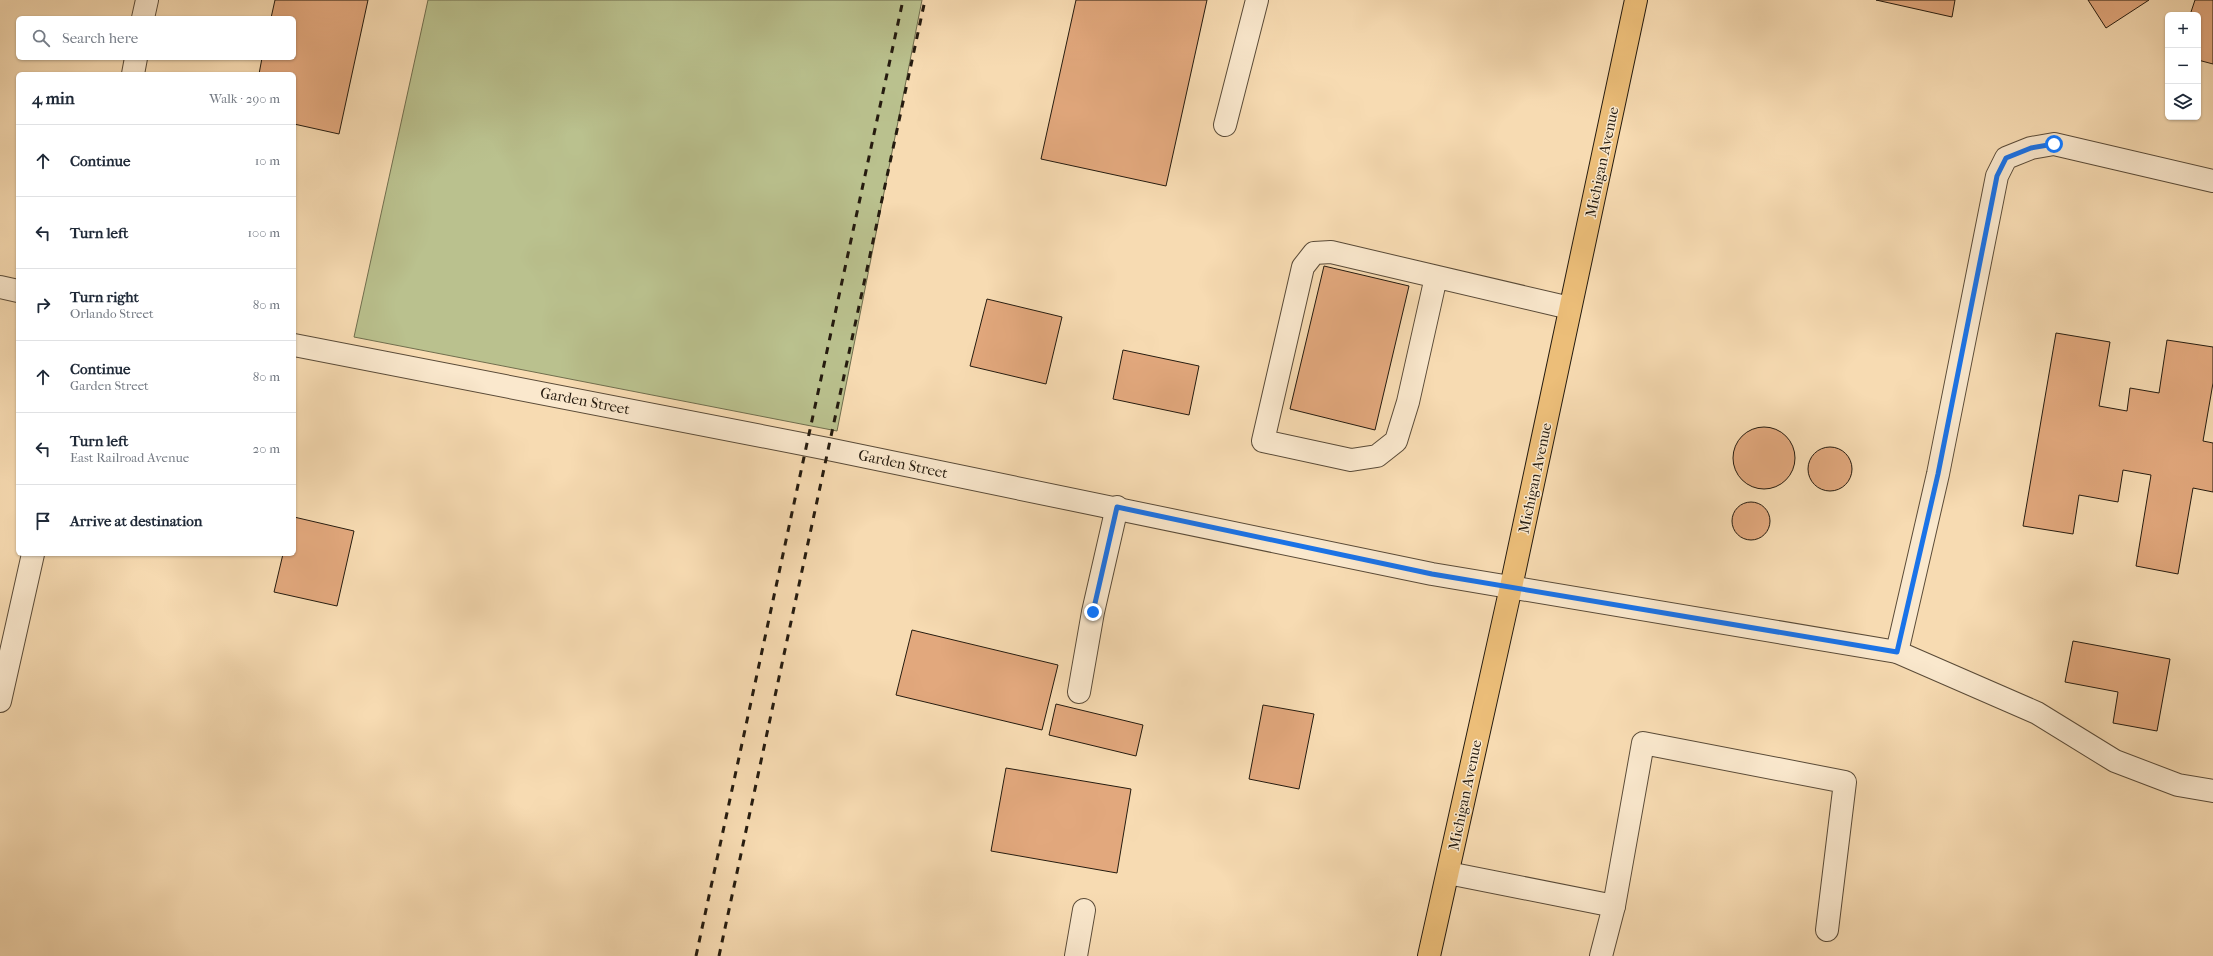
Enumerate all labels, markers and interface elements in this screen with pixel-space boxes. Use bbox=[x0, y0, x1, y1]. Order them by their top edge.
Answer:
map controls bbox=[2165, 12, 2201, 120]
button: + bbox=[2165, 12, 2201, 48]
search box bbox=[16, 16, 296, 60]
icon: search bbox=[30, 27, 52, 49]
text: Search here bbox=[62, 29, 138, 47]
button: − bbox=[2165, 48, 2201, 84]
button: layers bbox=[2165, 84, 2201, 120]
text: 4 min bbox=[32, 88, 75, 108]
text: Walk · 290 m bbox=[209, 91, 280, 106]
street label: Michigan Avenue bbox=[1581, 104, 1623, 219]
route start bbox=[2045, 135, 2063, 153]
icon: ahead bbox=[32, 150, 54, 172]
text: Continue bbox=[70, 152, 130, 170]
text: 10 m bbox=[255, 153, 280, 168]
icon: left bbox=[32, 222, 54, 244]
text: Turn left bbox=[70, 224, 128, 242]
text: 100 m bbox=[247, 225, 280, 240]
text: Turn right bbox=[70, 288, 139, 306]
icon: right bbox=[32, 294, 54, 316]
text: 80 m bbox=[253, 297, 280, 312]
text: Orlando Street bbox=[70, 306, 154, 321]
text: Continue bbox=[70, 360, 130, 378]
icon: ahead bbox=[32, 366, 54, 388]
text: 80 m bbox=[253, 369, 280, 384]
text: Garden Street bbox=[70, 378, 149, 393]
street label: Garden Street bbox=[539, 383, 632, 419]
street label: Michigan Avenue bbox=[1514, 420, 1556, 535]
text: Turn left bbox=[70, 432, 128, 450]
icon: left bbox=[32, 438, 54, 460]
text: 20 m bbox=[253, 441, 280, 456]
street label: Garden Street bbox=[857, 446, 950, 482]
text: East Railroad Avenue bbox=[70, 450, 189, 465]
icon: arrive bbox=[32, 510, 54, 532]
text: Arrive at destination bbox=[70, 512, 202, 530]
route end bbox=[1084, 603, 1102, 621]
street label: Michigan Avenue bbox=[1444, 737, 1486, 852]

